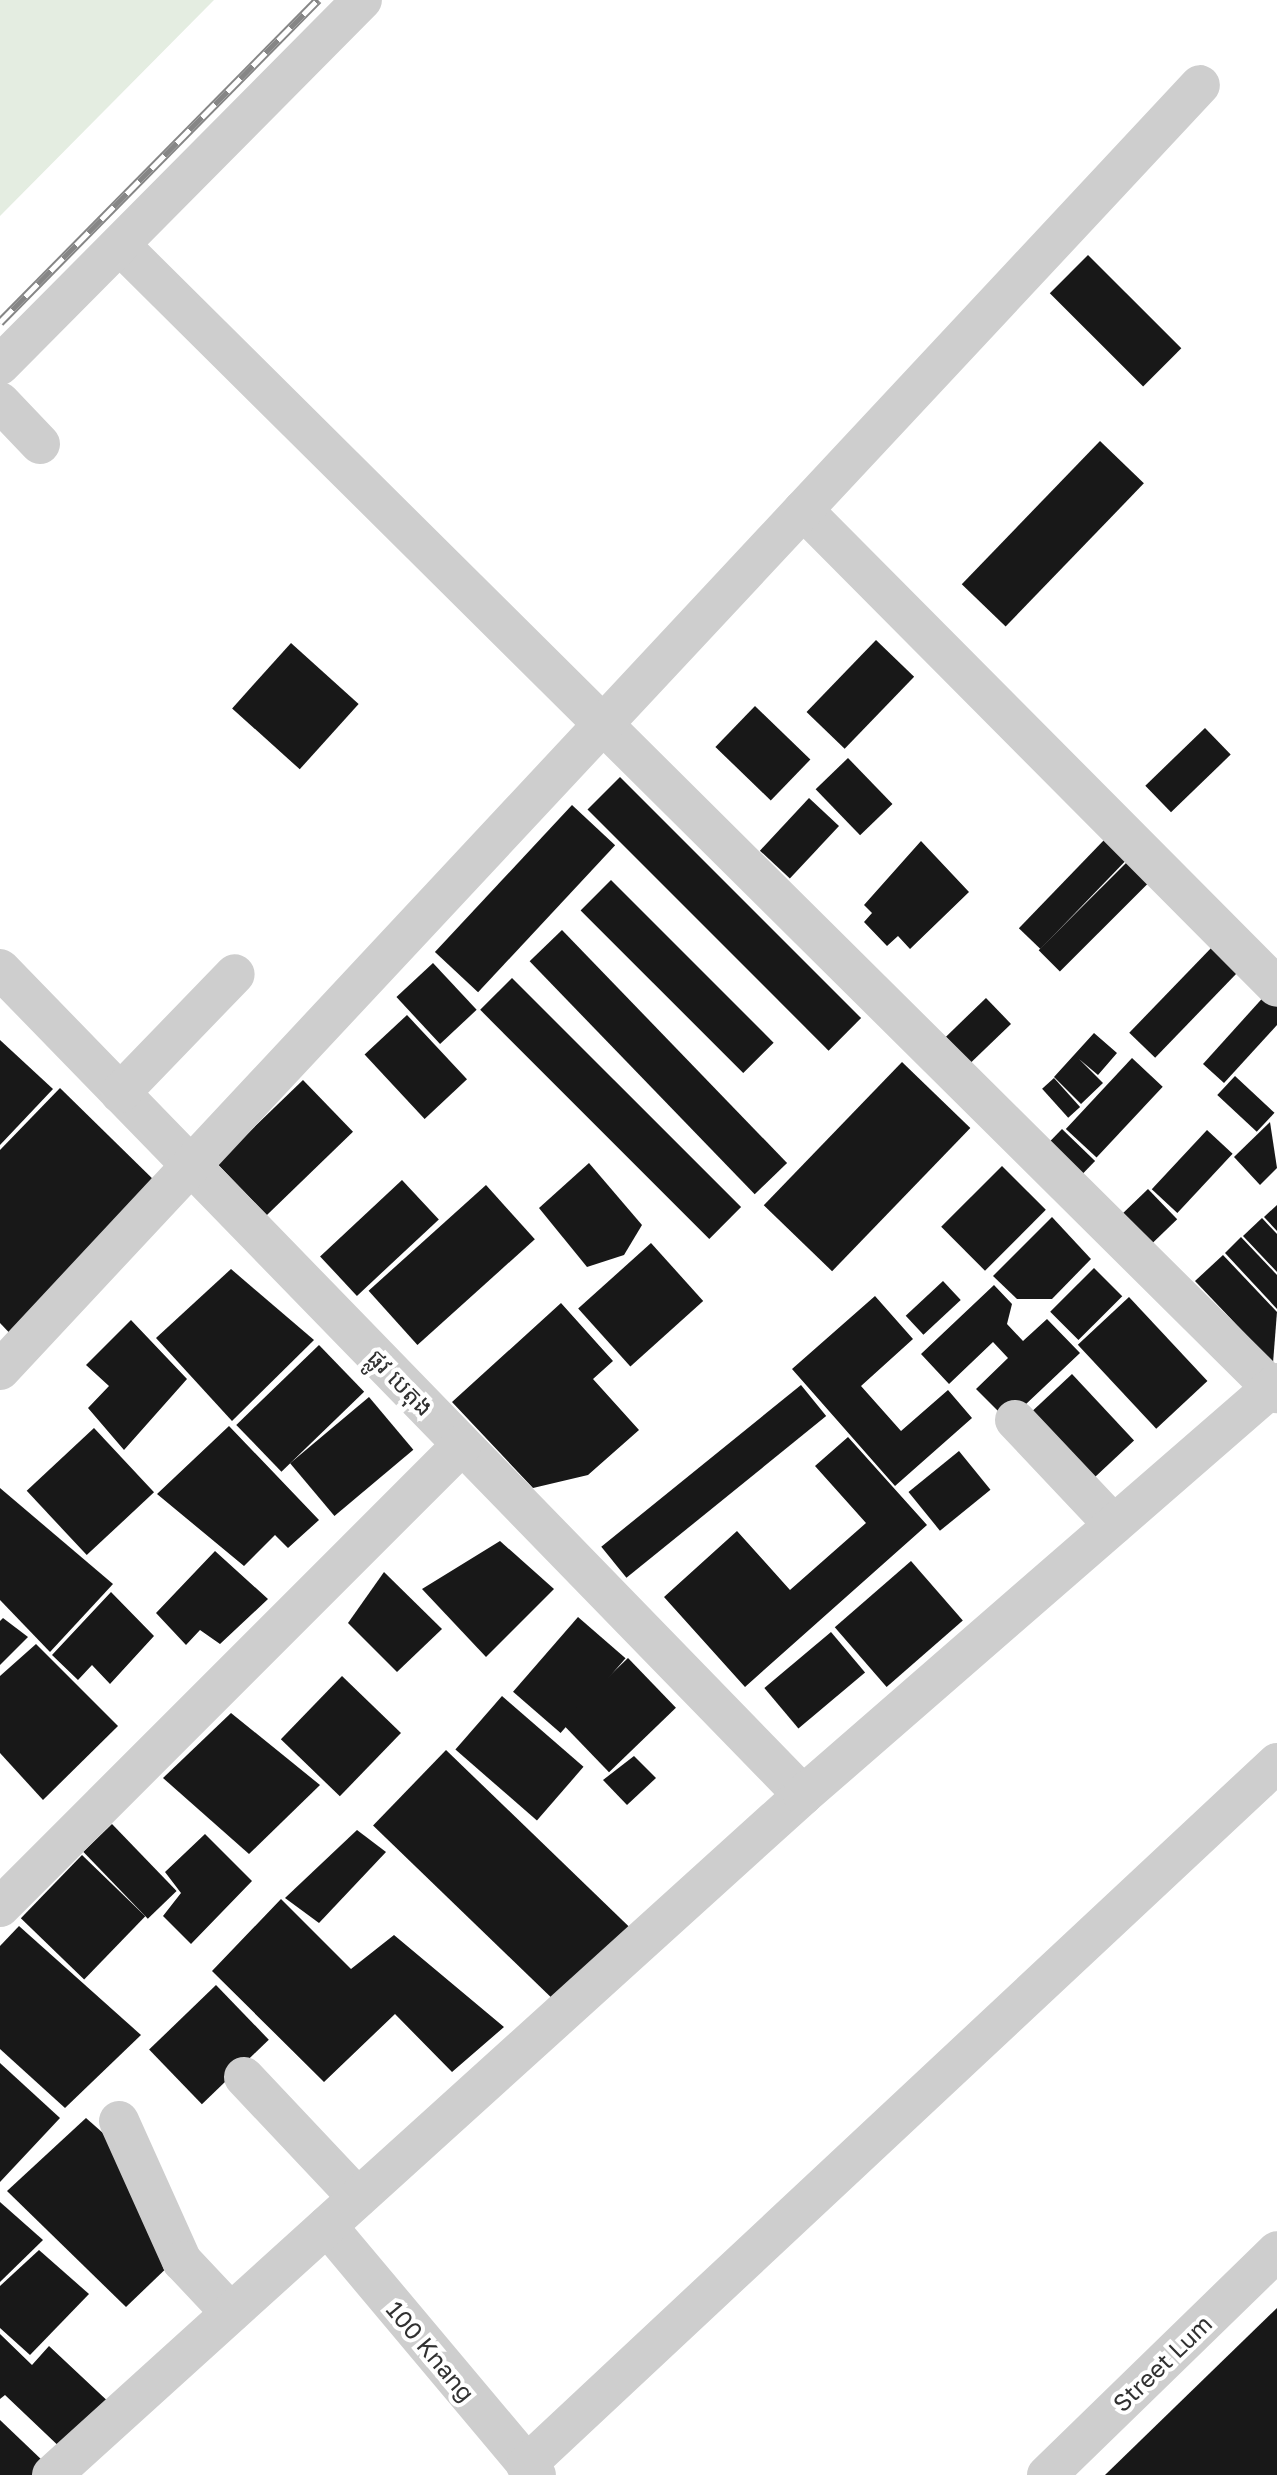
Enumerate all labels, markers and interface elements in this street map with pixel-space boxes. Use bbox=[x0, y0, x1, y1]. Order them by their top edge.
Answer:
street label: ផ្លូវ បេតុង bbox=[362, 1343, 440, 1421]
street label: 100 Knang bbox=[381, 2295, 481, 2407]
street label: Street Lum bbox=[1107, 2309, 1217, 2417]

